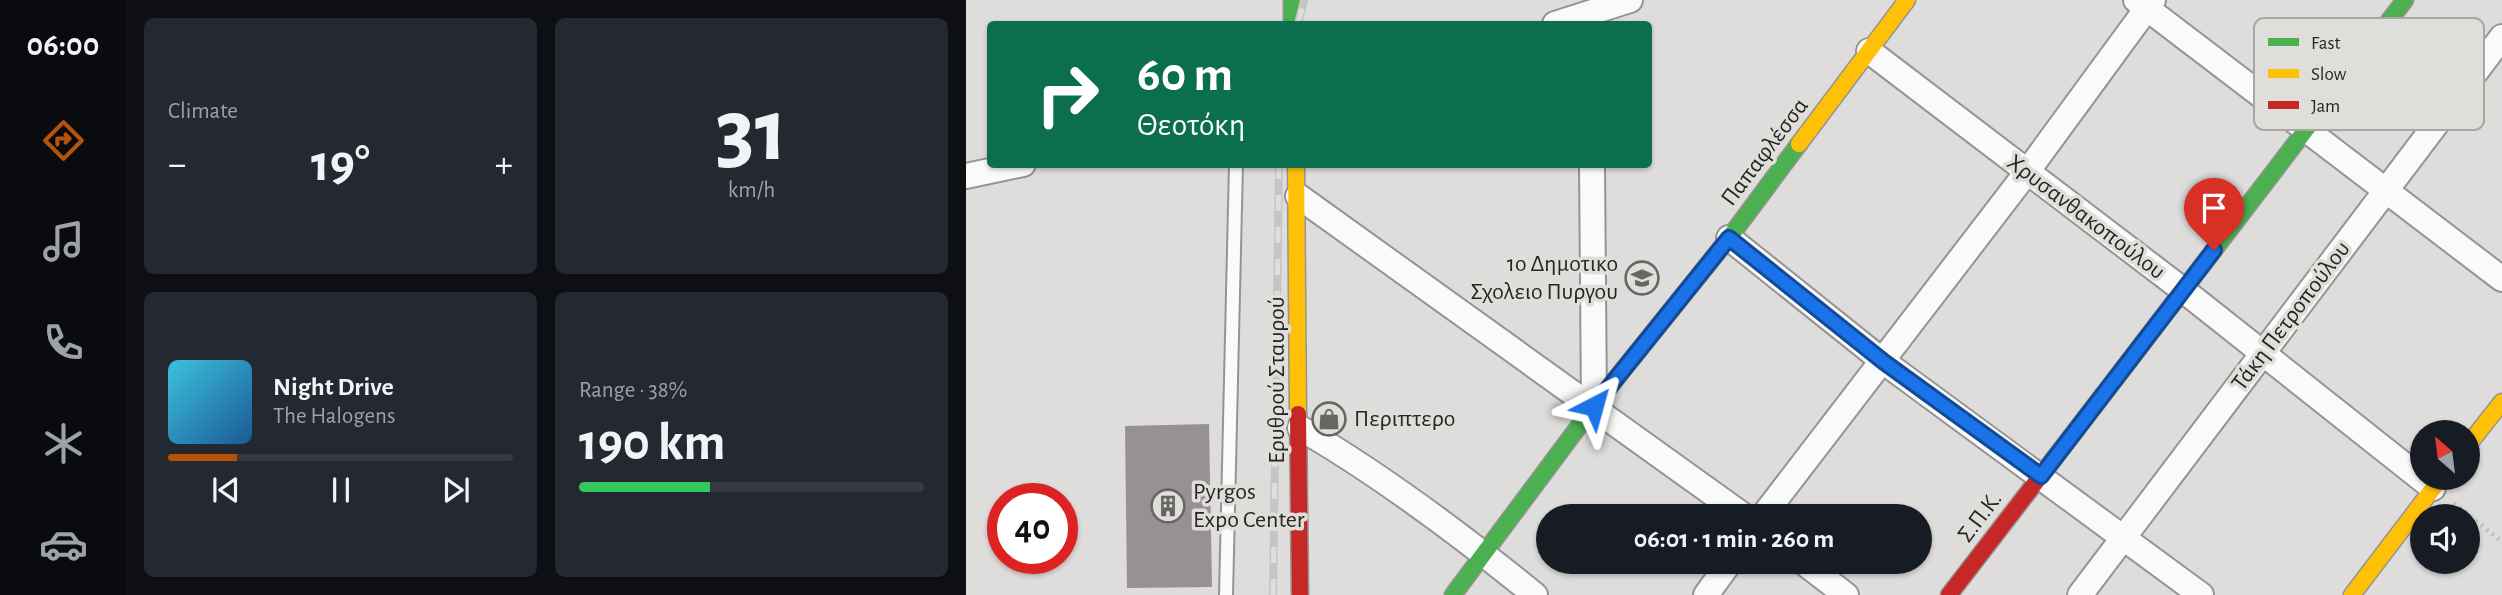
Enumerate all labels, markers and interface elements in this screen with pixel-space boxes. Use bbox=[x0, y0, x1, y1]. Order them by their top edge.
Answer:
legend bbox=[2254, 18, 2484, 130]
text: 06:00 bbox=[27, 29, 99, 61]
text: Fast bbox=[2311, 34, 2341, 53]
icon: right bbox=[1022, 49, 1113, 140]
text: 60 m bbox=[1137, 51, 1233, 100]
text: Slow bbox=[2311, 65, 2347, 84]
text: 31 bbox=[716, 86, 787, 177]
street label: Παπαφλέσσα bbox=[1717, 94, 1813, 210]
text: Jam bbox=[2311, 97, 2340, 116]
text: Climate bbox=[168, 100, 238, 123]
text: Θεοτόκη bbox=[1137, 109, 1245, 141]
icon: directions bbox=[39, 116, 88, 165]
text: 19° bbox=[311, 138, 370, 190]
text: − bbox=[168, 146, 186, 184]
text: + bbox=[495, 146, 513, 184]
street label: Χρυσανθακοπούλου bbox=[2003, 150, 2169, 284]
pin bbox=[2184, 178, 2244, 250]
text: km/h bbox=[728, 179, 775, 202]
icon: arrive bbox=[2195, 189, 2233, 227]
icon: music bbox=[39, 217, 88, 266]
street label: Τάκη Πετροπούλου bbox=[2227, 237, 2355, 395]
place label: 1ο Δημοτικο Σχολειο Πυργου bbox=[1470, 252, 1618, 304]
school or university icon: 1ο Δημοτικο Σχολειο Πυργου bbox=[1623, 259, 1661, 297]
street label: Ερυθρού Σταυρού bbox=[1265, 296, 1289, 464]
icon: phone bbox=[39, 318, 88, 367]
position arrow bbox=[1557, 369, 1631, 443]
text: Night Drive bbox=[273, 374, 394, 400]
text: Range · 38% bbox=[579, 379, 688, 402]
shop icon: Περιπτερο bbox=[1310, 400, 1348, 438]
text: The Halogens bbox=[273, 405, 395, 428]
place label: Περιπτερο bbox=[1354, 407, 1455, 431]
text: 190 km bbox=[579, 417, 725, 469]
icon: climate bbox=[39, 419, 88, 468]
north arrow bbox=[2410, 420, 2480, 490]
map controls bbox=[2410, 420, 2480, 574]
icon: previous bbox=[207, 471, 245, 509]
icon: pause bbox=[322, 471, 360, 509]
icon: next bbox=[437, 471, 475, 509]
place label: Pyrgos Expo Center bbox=[1193, 480, 1305, 532]
speed limit sign: 40 bbox=[987, 483, 1078, 574]
building icon: Pyrgos Expo Center bbox=[1149, 487, 1187, 525]
street label: Σ.Π.Κ. bbox=[1953, 487, 2007, 547]
button: sound bbox=[2410, 504, 2480, 574]
icon: car bbox=[39, 520, 88, 569]
text: 06:01 · 1 min · 260 m bbox=[1634, 526, 1834, 552]

